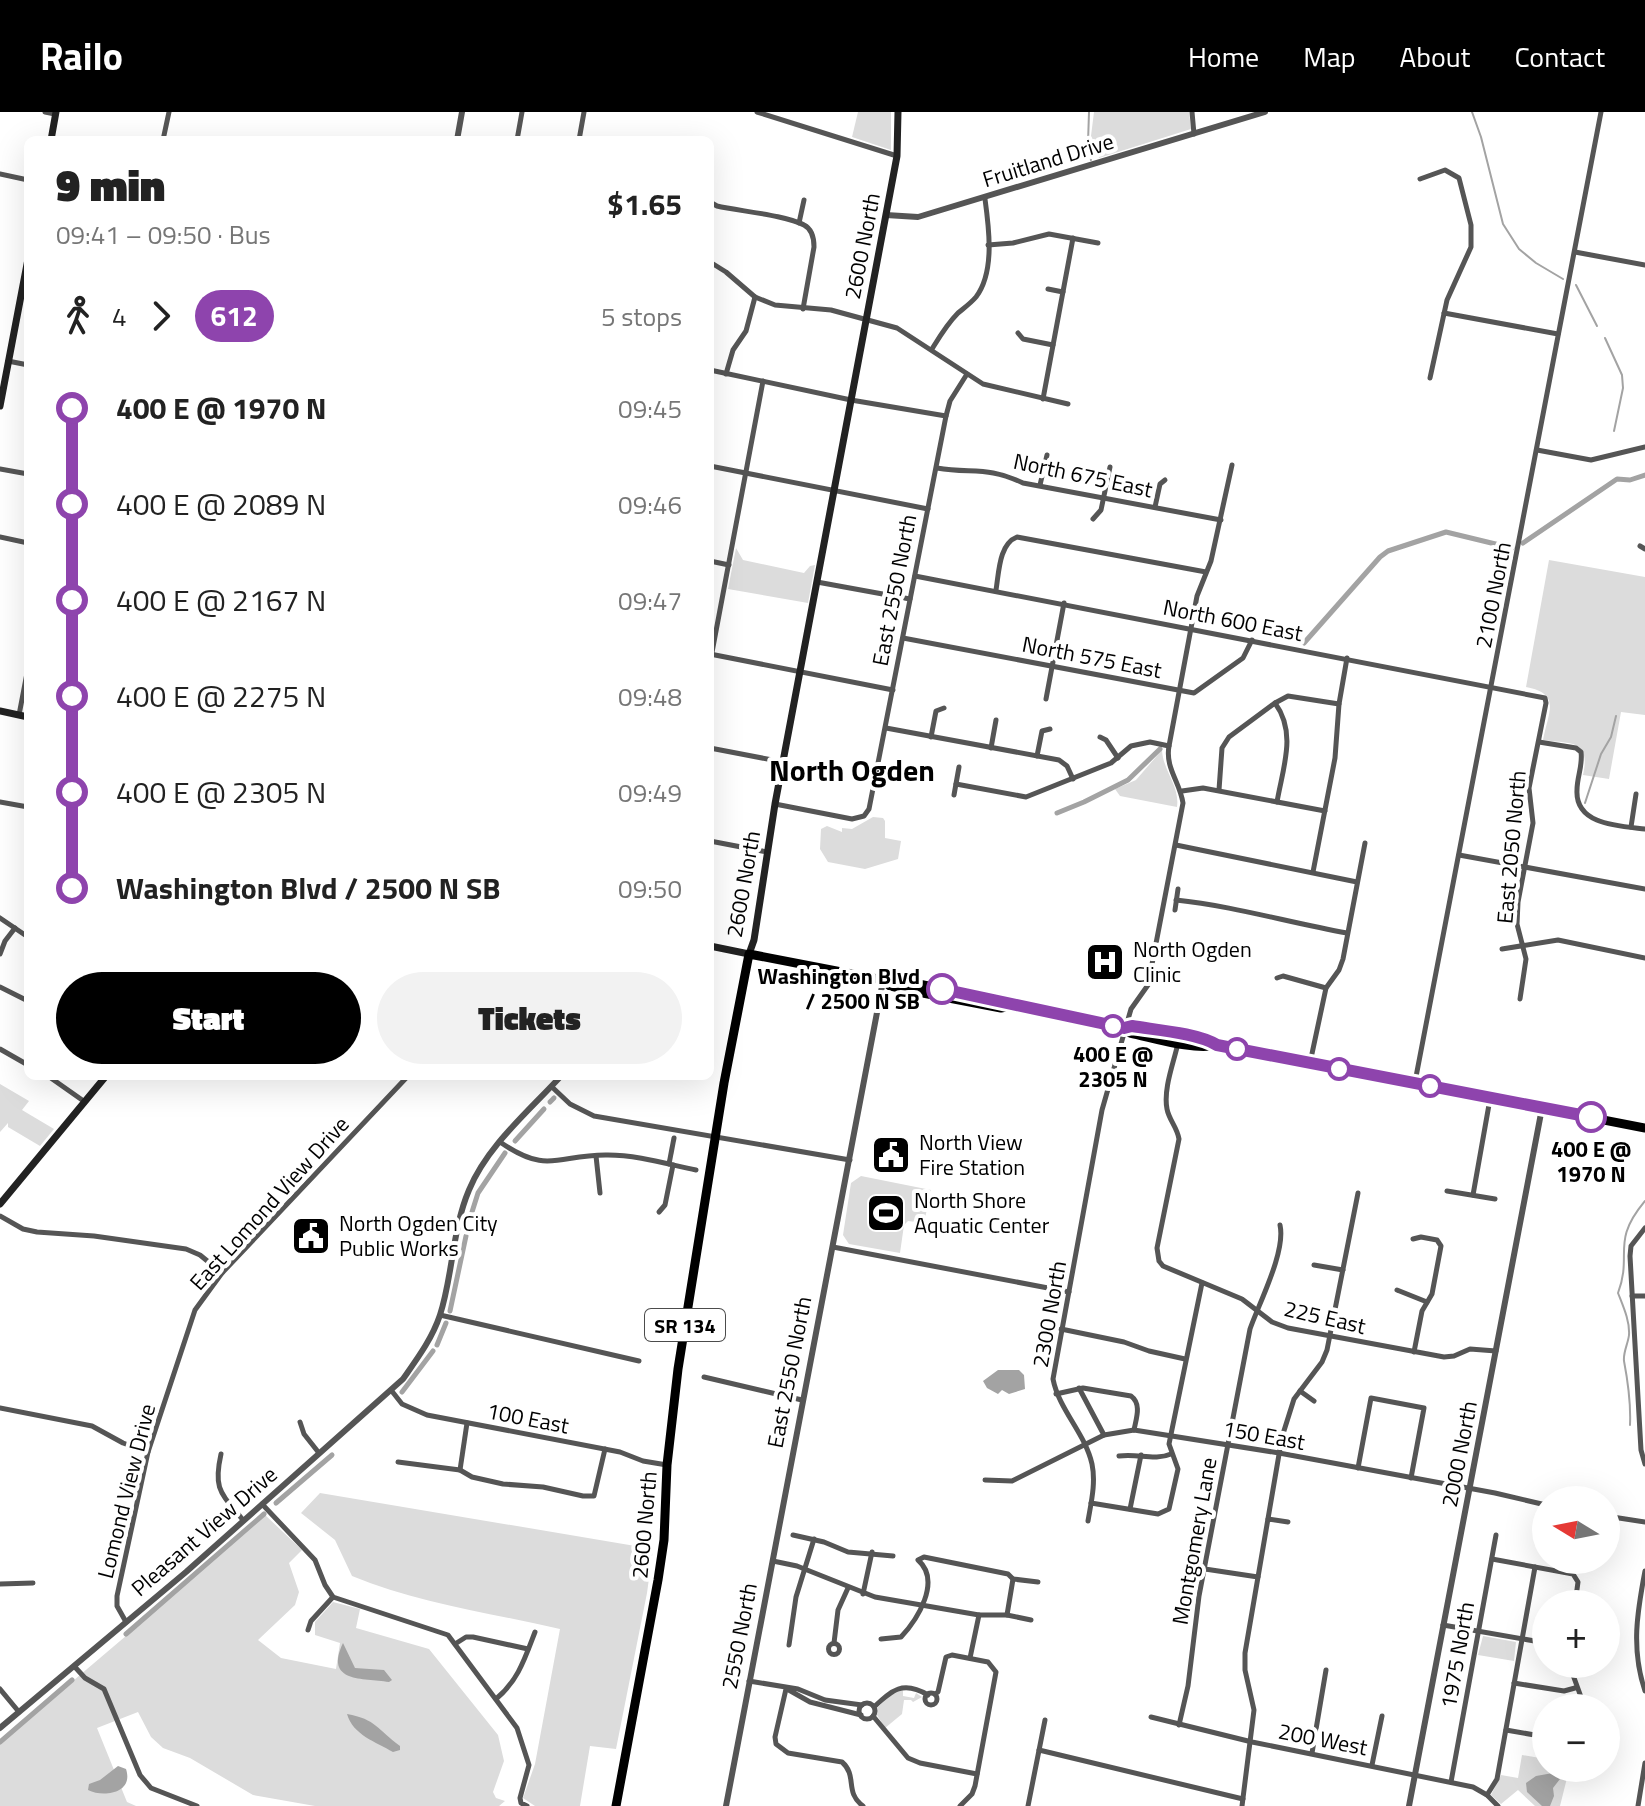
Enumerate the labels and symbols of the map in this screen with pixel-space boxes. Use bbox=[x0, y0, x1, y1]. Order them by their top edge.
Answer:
street label: Fruitland Drive bbox=[978, 124, 1118, 196]
street label: 2600 North bbox=[835, 190, 889, 302]
street label: North 675 East bbox=[1010, 444, 1156, 506]
street label: East 2550 North bbox=[863, 511, 925, 669]
street label: 2100 North bbox=[1466, 539, 1520, 651]
street label: North 600 East bbox=[1160, 590, 1306, 650]
street label: North 575 East bbox=[1019, 627, 1165, 687]
district label: North Ogden bbox=[769, 747, 935, 793]
street label: East 2050 North bbox=[1487, 769, 1535, 925]
street label: 2600 North bbox=[717, 828, 769, 940]
place label: North Ogden Clinic bbox=[1133, 932, 1252, 991]
hospital icon: North Ogden Clinic bbox=[1084, 941, 1126, 983]
place label: Washington Blvd / 2500 N SB bbox=[758, 959, 920, 1018]
marker: Washington Blvd / 2500 N SB bbox=[927, 974, 957, 1004]
marker: 400 E @ 2305 N bbox=[1102, 1015, 1124, 1037]
place label: 400 E @ 2305 N bbox=[1073, 1037, 1153, 1096]
unlabelled marker bbox=[1226, 1038, 1248, 1060]
unlabelled marker bbox=[1328, 1058, 1350, 1080]
unlabelled marker bbox=[1419, 1075, 1441, 1097]
marker: 400 E @ 1970 N bbox=[1576, 1102, 1606, 1132]
street label: East Lomond View Drive bbox=[181, 1108, 357, 1298]
place label: North View Fire Station bbox=[919, 1125, 1025, 1184]
place label: 400 E @ 1970 N bbox=[1551, 1132, 1631, 1191]
public building icon: North View Fire Station bbox=[870, 1134, 912, 1176]
place label: North Shore Aquatic Center bbox=[914, 1183, 1050, 1242]
sports icon: North Shore Aquatic Center bbox=[865, 1192, 907, 1234]
place label: North Ogden City Public Works bbox=[339, 1206, 498, 1265]
public building icon: North Ogden City Public Works bbox=[290, 1215, 332, 1257]
street label: 2300 North bbox=[1023, 1258, 1075, 1370]
street label: 225 East bbox=[1281, 1291, 1369, 1343]
street label: East 2550 North bbox=[758, 1293, 820, 1451]
road number: SR 134 bbox=[645, 1309, 725, 1341]
street label: 100 East bbox=[484, 1393, 572, 1443]
street label: 2000 North bbox=[1432, 1398, 1486, 1510]
street label: Lomond View Drive bbox=[88, 1400, 164, 1582]
street label: 150 East bbox=[1220, 1411, 1308, 1459]
street label: Montgomery Lane bbox=[1163, 1455, 1225, 1627]
street label: Pleasant View Drive bbox=[123, 1458, 285, 1604]
street label: 2600 North bbox=[622, 1470, 666, 1580]
north arrow bbox=[1532, 1486, 1620, 1574]
street label: 2550 North bbox=[712, 1580, 766, 1692]
street label: 1975 North bbox=[1431, 1599, 1483, 1711]
street label: 200 West bbox=[1276, 1714, 1371, 1764]

